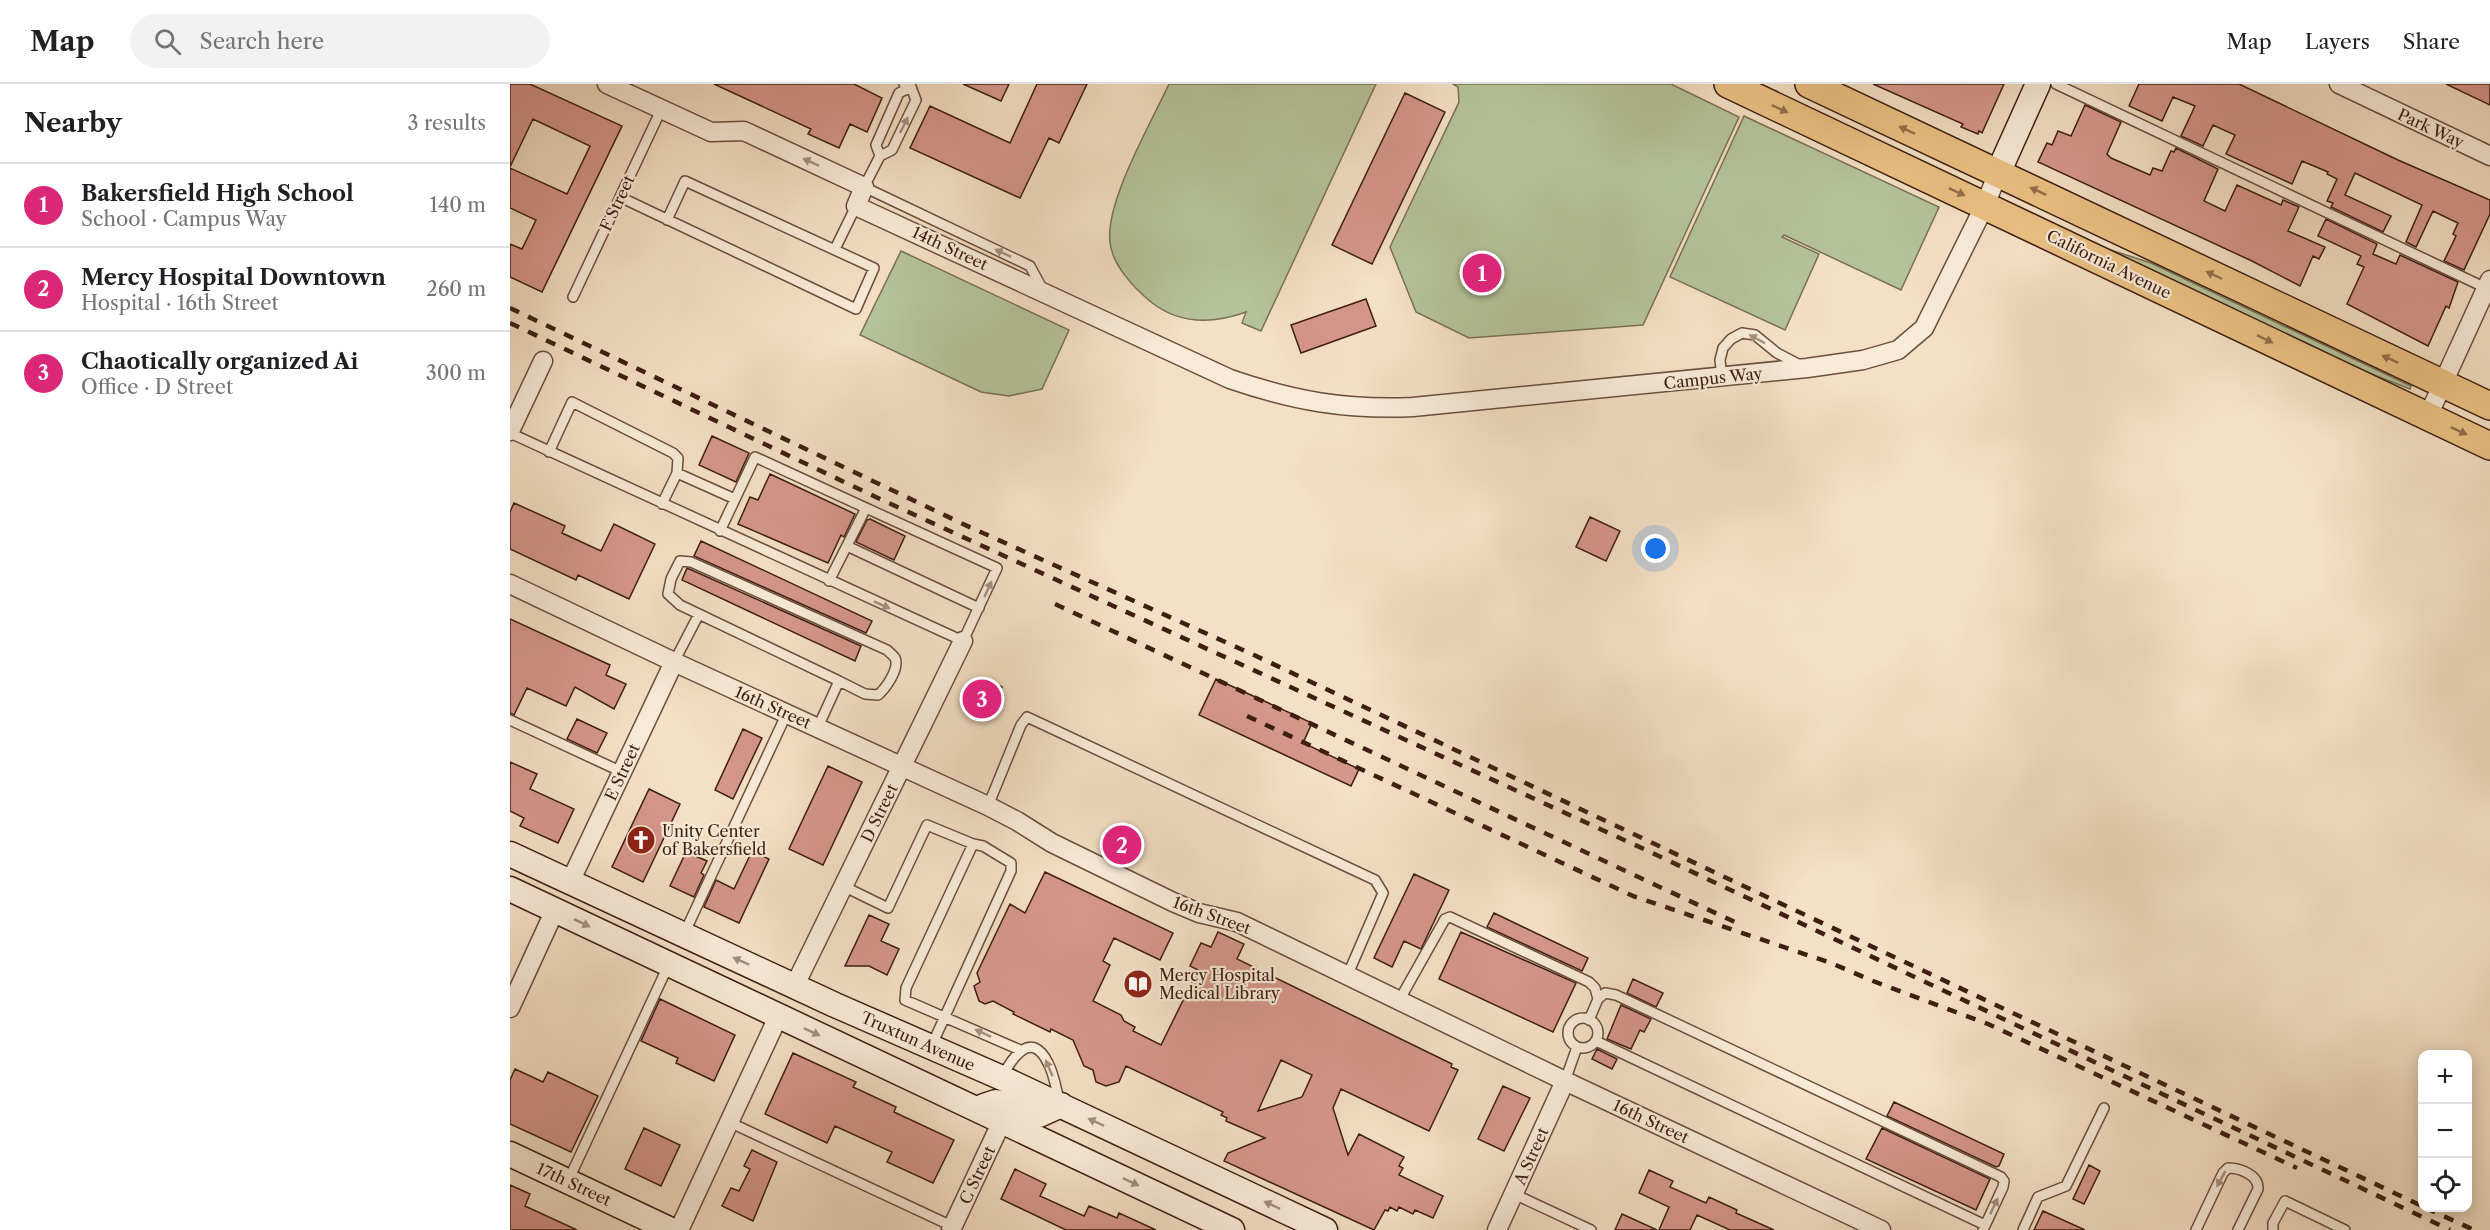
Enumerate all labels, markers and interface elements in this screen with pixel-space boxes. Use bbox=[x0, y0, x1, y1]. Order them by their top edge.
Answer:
search box bbox=[130, 14, 550, 68]
text: Map bbox=[30, 24, 94, 58]
icon: search bbox=[151, 25, 184, 58]
text: Search here bbox=[199, 28, 324, 55]
text: Map bbox=[2227, 29, 2272, 54]
text: Layers bbox=[2305, 29, 2370, 54]
text: Share bbox=[2403, 29, 2460, 54]
one-way arrow bbox=[1772, 104, 1789, 113]
street label: Park Way bbox=[2395, 104, 2468, 153]
text: Nearby bbox=[24, 107, 122, 139]
text: 3 results bbox=[408, 111, 486, 135]
one-way arrow bbox=[899, 116, 909, 133]
one-way arrow bbox=[1897, 125, 1915, 135]
one-way arrow bbox=[803, 158, 820, 167]
street label: F Street bbox=[595, 172, 639, 234]
text: Bakersfield High School bbox=[81, 180, 354, 207]
one-way arrow bbox=[1949, 187, 1966, 196]
one-way arrow bbox=[2029, 187, 2046, 196]
text: 1 bbox=[39, 193, 48, 217]
text: 140 m bbox=[429, 193, 486, 217]
text: School · Campus Way bbox=[81, 207, 287, 231]
street label: 14th Street bbox=[909, 222, 991, 274]
street label: California Avenue bbox=[2043, 225, 2175, 303]
one-way arrow bbox=[995, 249, 1012, 258]
pin: 1 bbox=[1462, 250, 1502, 296]
text: Mercy Hospital Downtown bbox=[81, 264, 386, 291]
one-way arrow bbox=[2205, 270, 2222, 279]
text: 2 bbox=[38, 277, 49, 301]
text: 260 m bbox=[426, 277, 486, 301]
text: Hospital · 16th Street bbox=[81, 291, 279, 315]
one-way arrow bbox=[1748, 334, 1765, 344]
one-way arrow bbox=[2257, 334, 2274, 343]
text: Chaotically organized Ai bbox=[81, 348, 358, 375]
one-way arrow bbox=[2381, 354, 2398, 363]
text: 3 bbox=[38, 361, 49, 385]
text: 300 m bbox=[426, 361, 486, 385]
street label: Campus Way bbox=[1663, 363, 1764, 393]
text: Office · D Street bbox=[81, 375, 233, 399]
one-way arrow bbox=[2450, 426, 2468, 436]
your location bbox=[1641, 534, 1670, 563]
one-way arrow bbox=[983, 579, 993, 597]
one-way arrow bbox=[874, 601, 891, 610]
pin: 3 bbox=[962, 676, 1002, 722]
street label: 16th Street bbox=[732, 681, 815, 733]
street label: E Street bbox=[600, 740, 644, 804]
street label: D Street bbox=[856, 780, 902, 846]
place label: Unity Center of Bakersfield bbox=[662, 821, 766, 859]
pin: 2 bbox=[1102, 822, 1142, 867]
church icon: Unity Center of Bakersfield bbox=[625, 824, 657, 856]
street label: 16th Street bbox=[1170, 892, 1254, 938]
one-way arrow bbox=[573, 918, 590, 928]
one-way arrow bbox=[733, 957, 750, 966]
place label: Mercy Hospital Medical Library bbox=[1159, 965, 1281, 1003]
library icon: Mercy Hospital Medical Library bbox=[1122, 968, 1154, 1000]
street label: Truxtun Avenue bbox=[858, 1007, 978, 1075]
one-way arrow bbox=[803, 1028, 820, 1037]
one-way arrow bbox=[973, 1028, 991, 1038]
map controls bbox=[2418, 1050, 2472, 1212]
button: + bbox=[2418, 1050, 2472, 1104]
one-way arrow bbox=[1044, 1058, 1054, 1076]
street label: 16th Street bbox=[1610, 1095, 1692, 1147]
button: − bbox=[2418, 1104, 2472, 1158]
one-way arrow bbox=[1088, 1117, 1105, 1126]
street label: A Street bbox=[1509, 1124, 1553, 1189]
street label: C Street bbox=[955, 1142, 999, 1207]
street label: 17th Street bbox=[534, 1158, 615, 1210]
button: locate bbox=[2418, 1158, 2472, 1212]
one-way arrow bbox=[2216, 1170, 2226, 1187]
one-way arrow bbox=[1122, 1177, 1139, 1186]
one-way arrow bbox=[1990, 1197, 1999, 1214]
one-way arrow bbox=[1264, 1201, 1281, 1210]

